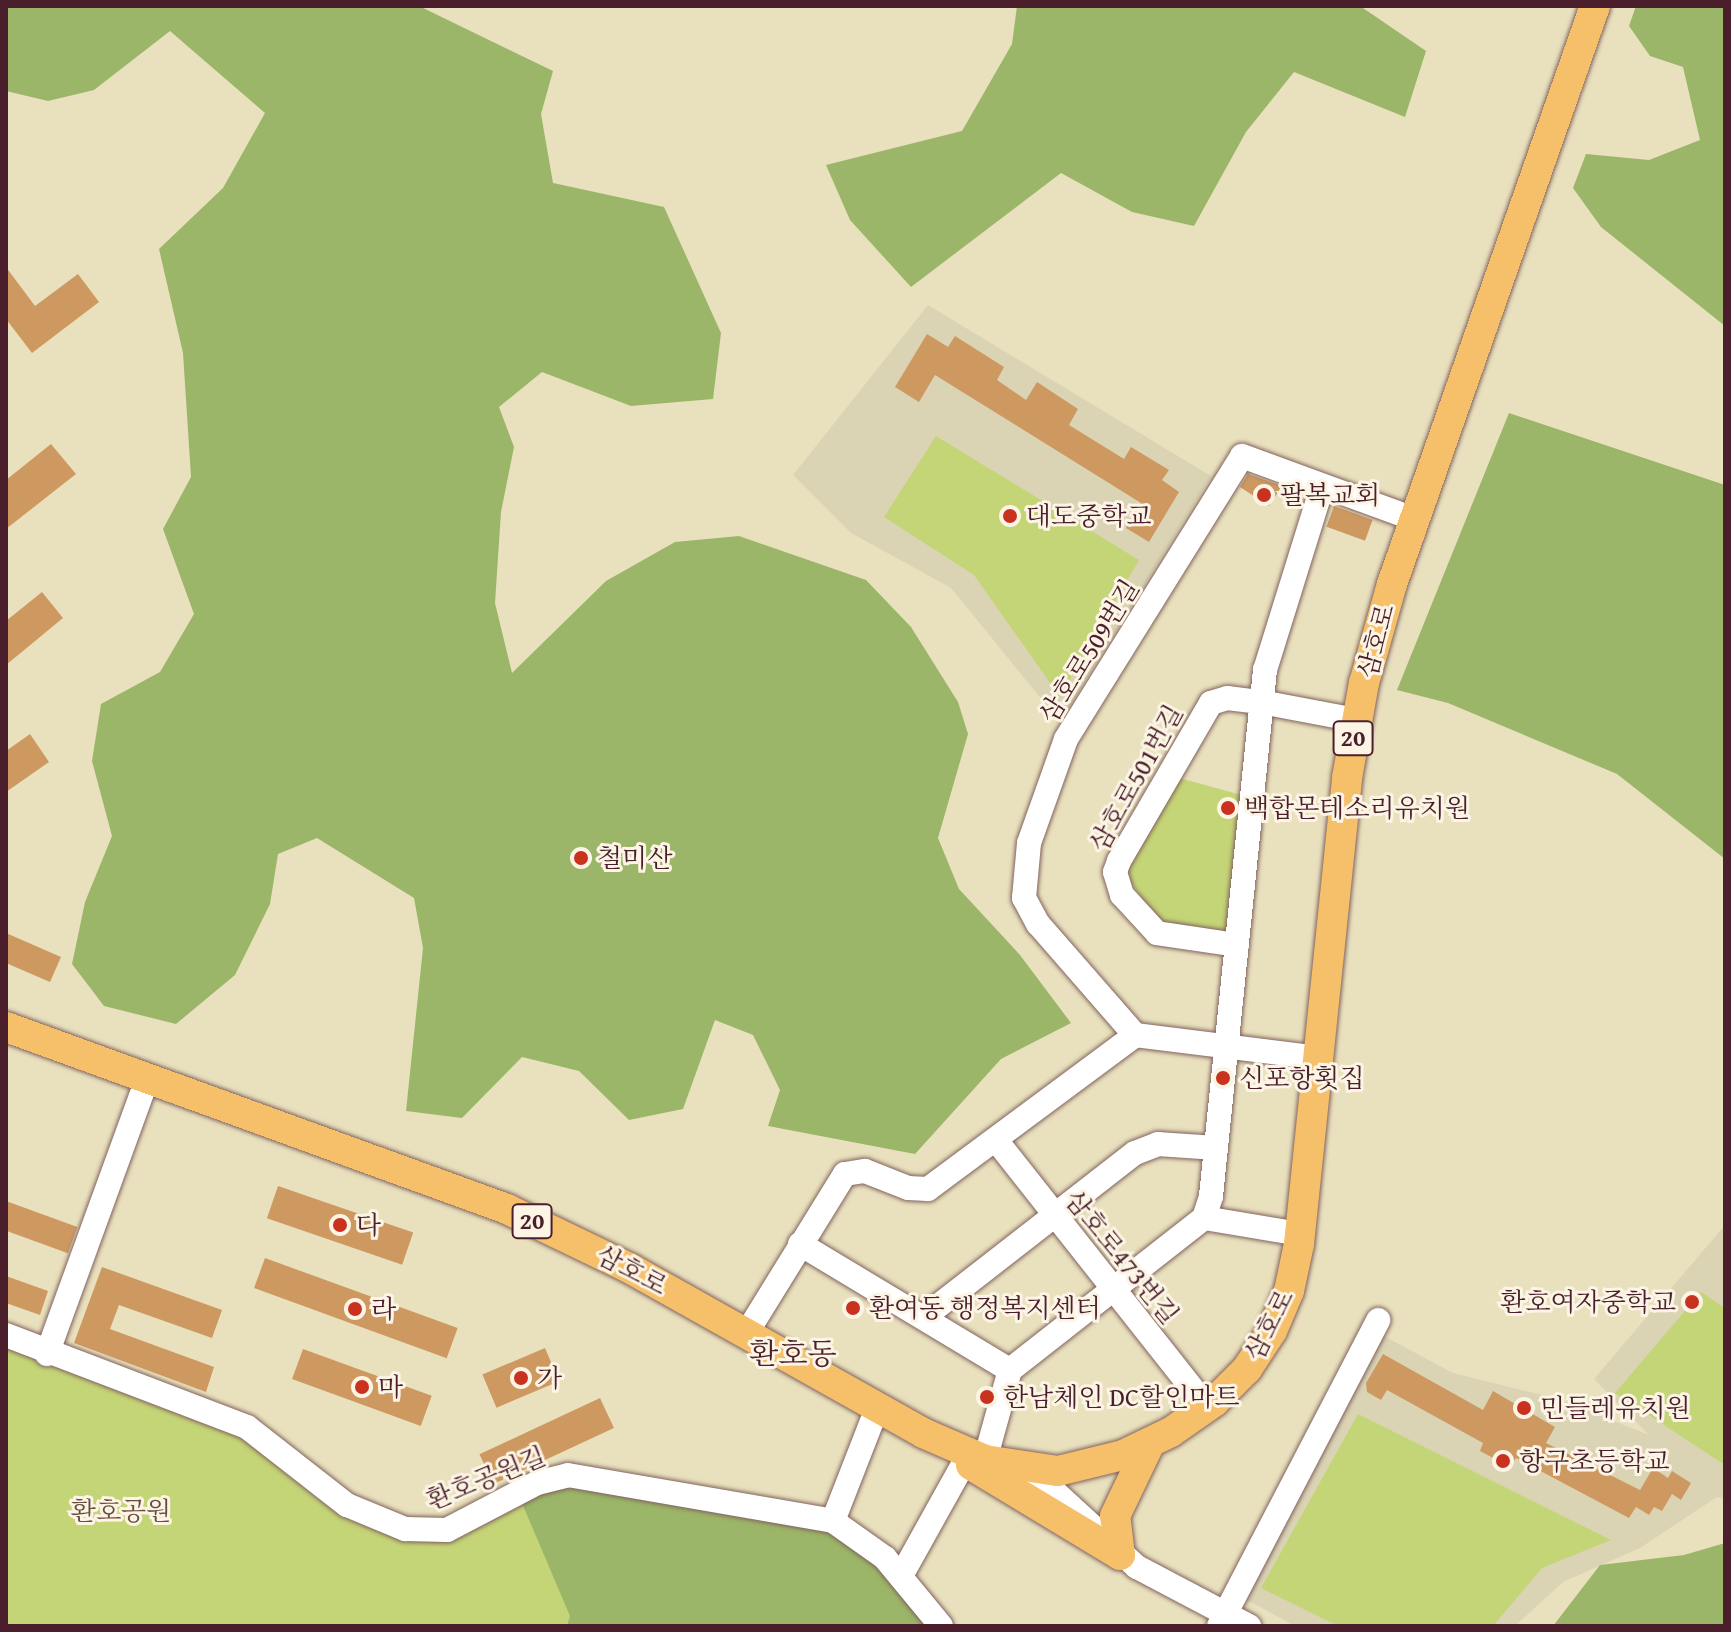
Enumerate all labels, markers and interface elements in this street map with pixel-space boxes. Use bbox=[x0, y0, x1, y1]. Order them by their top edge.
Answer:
place label: 팔복교회 bbox=[1280, 479, 1380, 511]
marker: 팔복교회 bbox=[1255, 486, 1273, 504]
place label: 대도중학교 bbox=[1026, 500, 1152, 532]
marker: 대도중학교 bbox=[1001, 507, 1019, 525]
street label: 삼호로509번길 bbox=[1033, 574, 1145, 728]
street label: 삼호로 bbox=[1351, 601, 1401, 681]
street label: 삼호로501번길 bbox=[1083, 699, 1189, 857]
road number: 20 bbox=[1331, 718, 1375, 758]
place label: 백합몬테소리유치원 bbox=[1244, 792, 1470, 824]
marker: 백합몬테소리유치원 bbox=[1219, 799, 1237, 817]
place label: 철미산 bbox=[597, 842, 672, 874]
marker: 철미산 bbox=[572, 849, 590, 867]
place label: 신포항횟집 bbox=[1239, 1062, 1365, 1094]
marker: 신포항횟집 bbox=[1214, 1069, 1232, 1087]
street label: 삼호로473번길 bbox=[1059, 1184, 1185, 1330]
road number: 20 bbox=[510, 1201, 554, 1241]
place label: 다 bbox=[356, 1209, 381, 1241]
marker: 다 bbox=[331, 1216, 349, 1234]
street label: 삼호로 bbox=[591, 1239, 673, 1301]
street label: 삼호로 bbox=[1238, 1284, 1300, 1366]
place label: 환호여자중학교 bbox=[1500, 1286, 1676, 1318]
place label: 환여동 행정복지센터 bbox=[869, 1292, 1101, 1324]
place label: 라 bbox=[371, 1293, 396, 1325]
marker: 환호여자중학교 bbox=[1683, 1293, 1701, 1311]
marker: 환여동 행정복지센터 bbox=[844, 1299, 862, 1317]
marker: 라 bbox=[346, 1300, 364, 1318]
district label: 환호동 bbox=[750, 1335, 836, 1371]
place label: 가 bbox=[537, 1362, 562, 1394]
marker: 가 bbox=[512, 1369, 530, 1387]
place label: 마 bbox=[378, 1371, 403, 1403]
marker: 마 bbox=[353, 1378, 371, 1396]
place label: 한남체인 DC할인마트 bbox=[1003, 1381, 1240, 1413]
marker: 한남체인 DC할인마트 bbox=[978, 1388, 996, 1406]
place label: 민들레유치원 bbox=[1540, 1392, 1691, 1424]
marker: 민들레유치원 bbox=[1515, 1399, 1533, 1417]
street label: 환호공원길 bbox=[422, 1440, 550, 1516]
place label: 항구초등학교 bbox=[1519, 1445, 1670, 1477]
marker: 항구초등학교 bbox=[1494, 1452, 1512, 1470]
park label: 환호공원 bbox=[71, 1495, 171, 1527]

